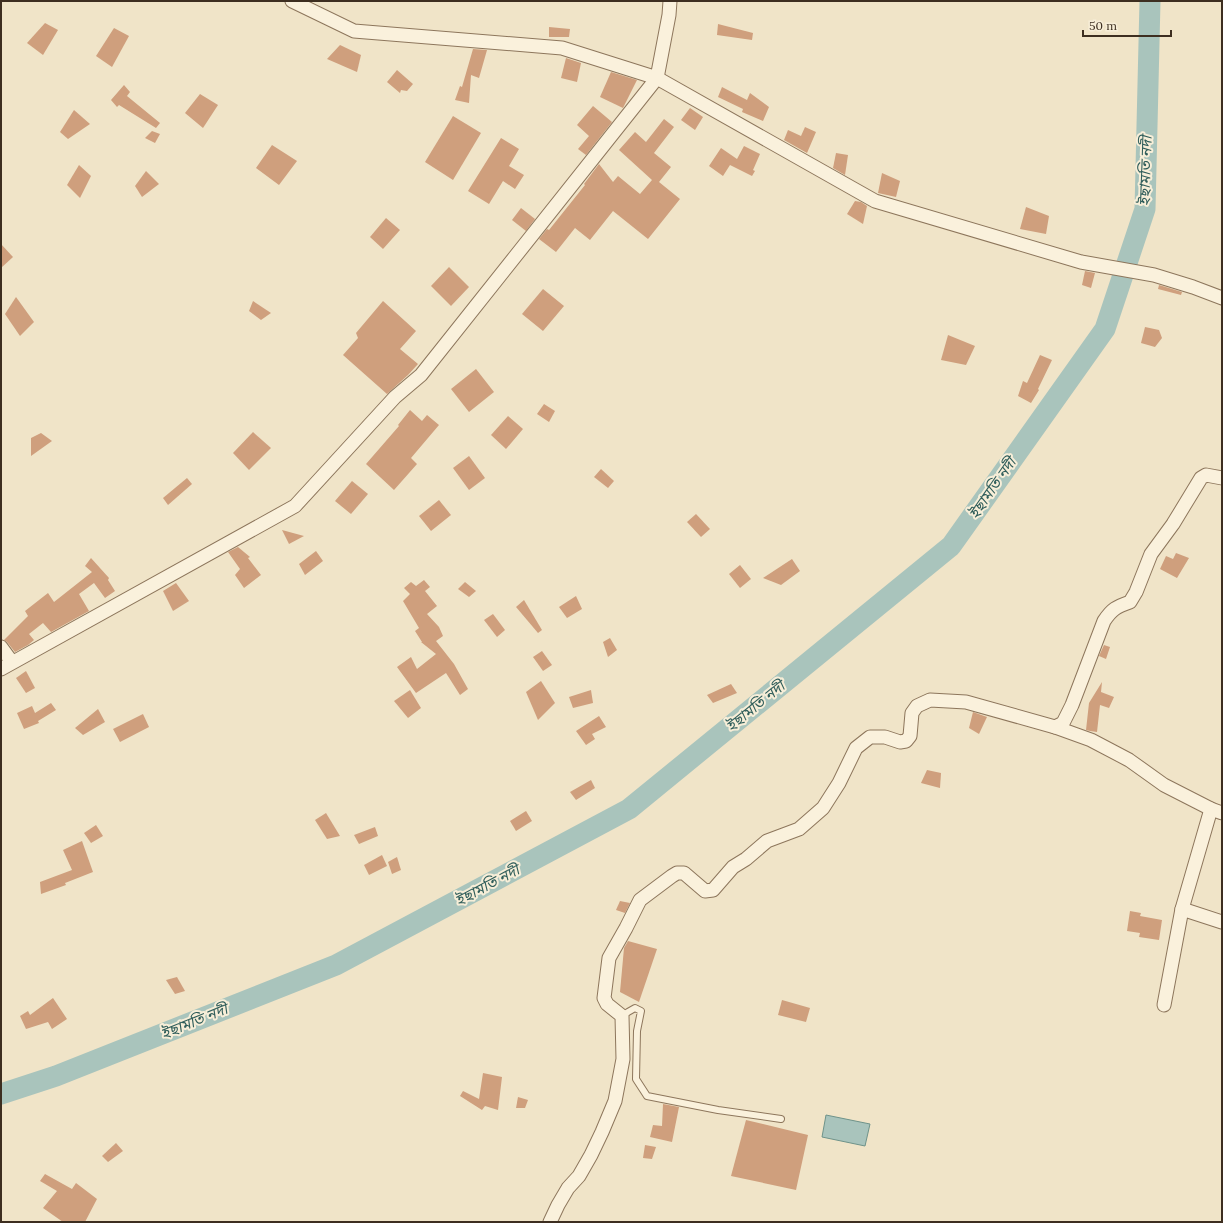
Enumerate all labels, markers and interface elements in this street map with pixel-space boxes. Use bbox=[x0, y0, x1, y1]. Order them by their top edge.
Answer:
scale bar bbox=[1083, 12, 1171, 38]
text: 50 m bbox=[1089, 18, 1117, 33]
water label: ইছামতি নদী bbox=[1134, 133, 1156, 206]
water label: ইছামতি নদী bbox=[964, 451, 1022, 522]
water label: ইছামতি নদী bbox=[722, 675, 791, 735]
water label: ইছামতি নদী bbox=[452, 859, 525, 910]
water label: ইছামতি নদী bbox=[158, 998, 233, 1043]

